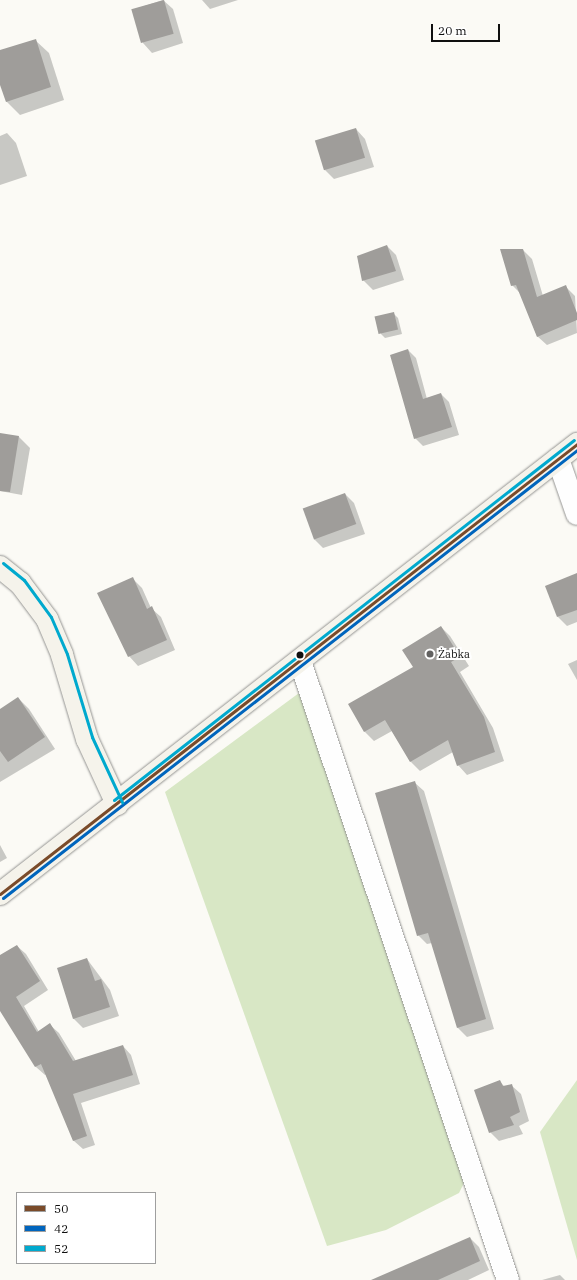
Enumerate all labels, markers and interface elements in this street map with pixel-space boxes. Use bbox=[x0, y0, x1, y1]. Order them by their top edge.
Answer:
scale bar bbox=[433, 16, 502, 42]
text: 20 m bbox=[438, 23, 467, 38]
place label: Żabka bbox=[438, 647, 470, 661]
marker: Żabka bbox=[425, 649, 435, 659]
unlabelled marker bbox=[295, 650, 305, 660]
legend bbox=[16, 1192, 156, 1264]
text: 50 bbox=[54, 1201, 68, 1216]
text: 42 bbox=[54, 1221, 68, 1236]
text: 52 bbox=[54, 1241, 68, 1256]

